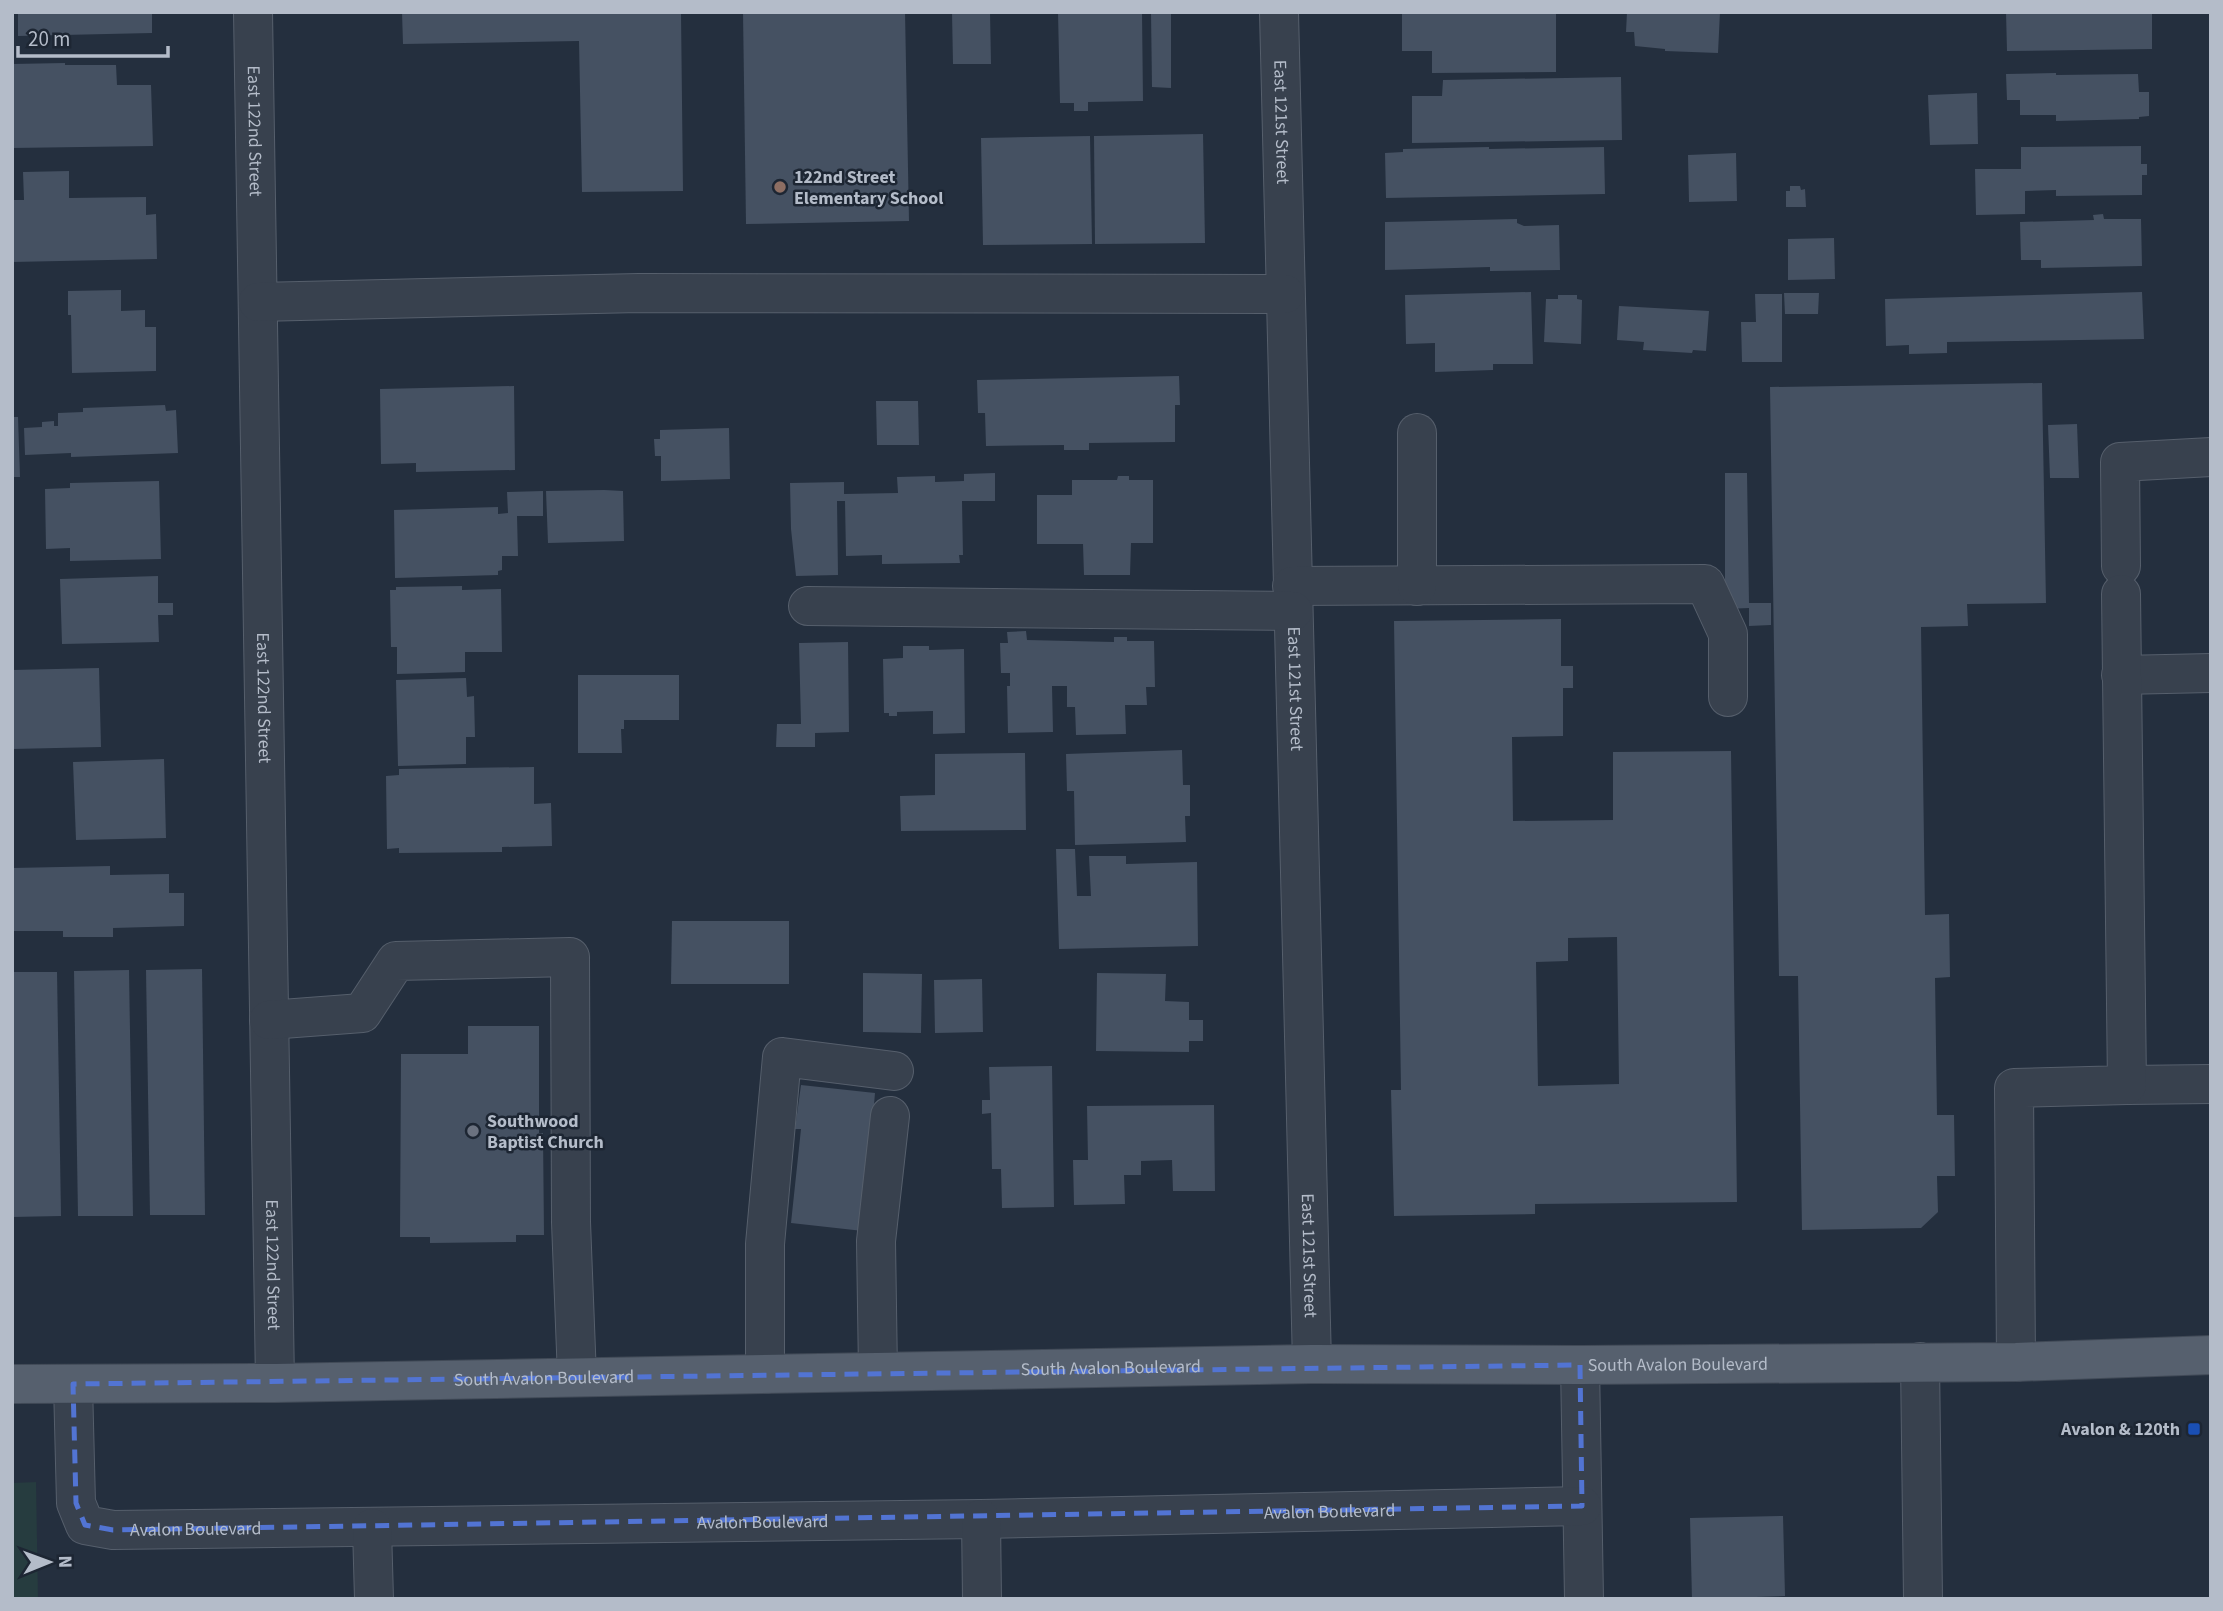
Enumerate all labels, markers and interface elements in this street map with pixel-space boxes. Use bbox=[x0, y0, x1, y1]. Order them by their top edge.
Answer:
scale bar bbox=[18, 14, 168, 58]
text: 20 m bbox=[28, 24, 70, 54]
street label: East 121st Street bbox=[1267, 60, 1295, 184]
street label: East 122nd Street bbox=[241, 65, 268, 197]
place label: 122nd Street Elementary School bbox=[794, 165, 944, 211]
marker: 122nd Street Elementary School bbox=[772, 179, 788, 195]
street label: East 121st Street bbox=[1281, 626, 1309, 751]
street label: East 122nd Street bbox=[250, 632, 277, 764]
place label: Southwood Baptist Church bbox=[487, 1109, 604, 1155]
marker: Southwood Baptist Church bbox=[465, 1123, 481, 1139]
street label: East 121st Street bbox=[1295, 1193, 1323, 1318]
street label: East 122nd Street bbox=[259, 1199, 286, 1331]
street label: South Avalon Boulevard bbox=[1588, 1352, 1768, 1378]
street label: South Avalon Boulevard bbox=[1021, 1354, 1201, 1382]
street label: South Avalon Boulevard bbox=[454, 1364, 634, 1393]
place label: Avalon & 120th bbox=[2060, 1417, 2180, 1442]
marker: Avalon & 120th bbox=[2186, 1421, 2202, 1437]
street label: Avalon Boulevard bbox=[1264, 1498, 1396, 1526]
street label: Avalon Boulevard bbox=[697, 1509, 829, 1536]
street label: Avalon Boulevard bbox=[130, 1516, 262, 1543]
north arrow bbox=[14, 1527, 84, 1597]
text: N bbox=[51, 1555, 78, 1568]

